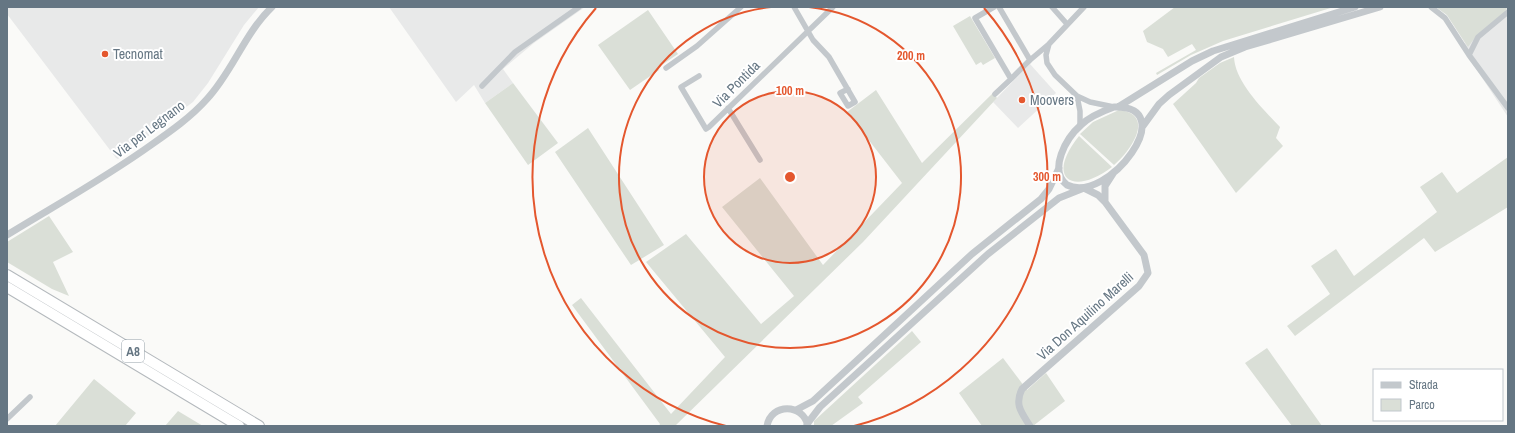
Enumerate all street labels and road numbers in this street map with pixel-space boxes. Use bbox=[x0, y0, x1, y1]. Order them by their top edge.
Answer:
street label: Via Pontida bbox=[708, 56, 764, 112]
street label: Via per Legnano bbox=[110, 96, 188, 162]
street label: Via Don Aquilino Marelli bbox=[1033, 268, 1137, 364]
road number: A8 bbox=[122, 340, 144, 362]

